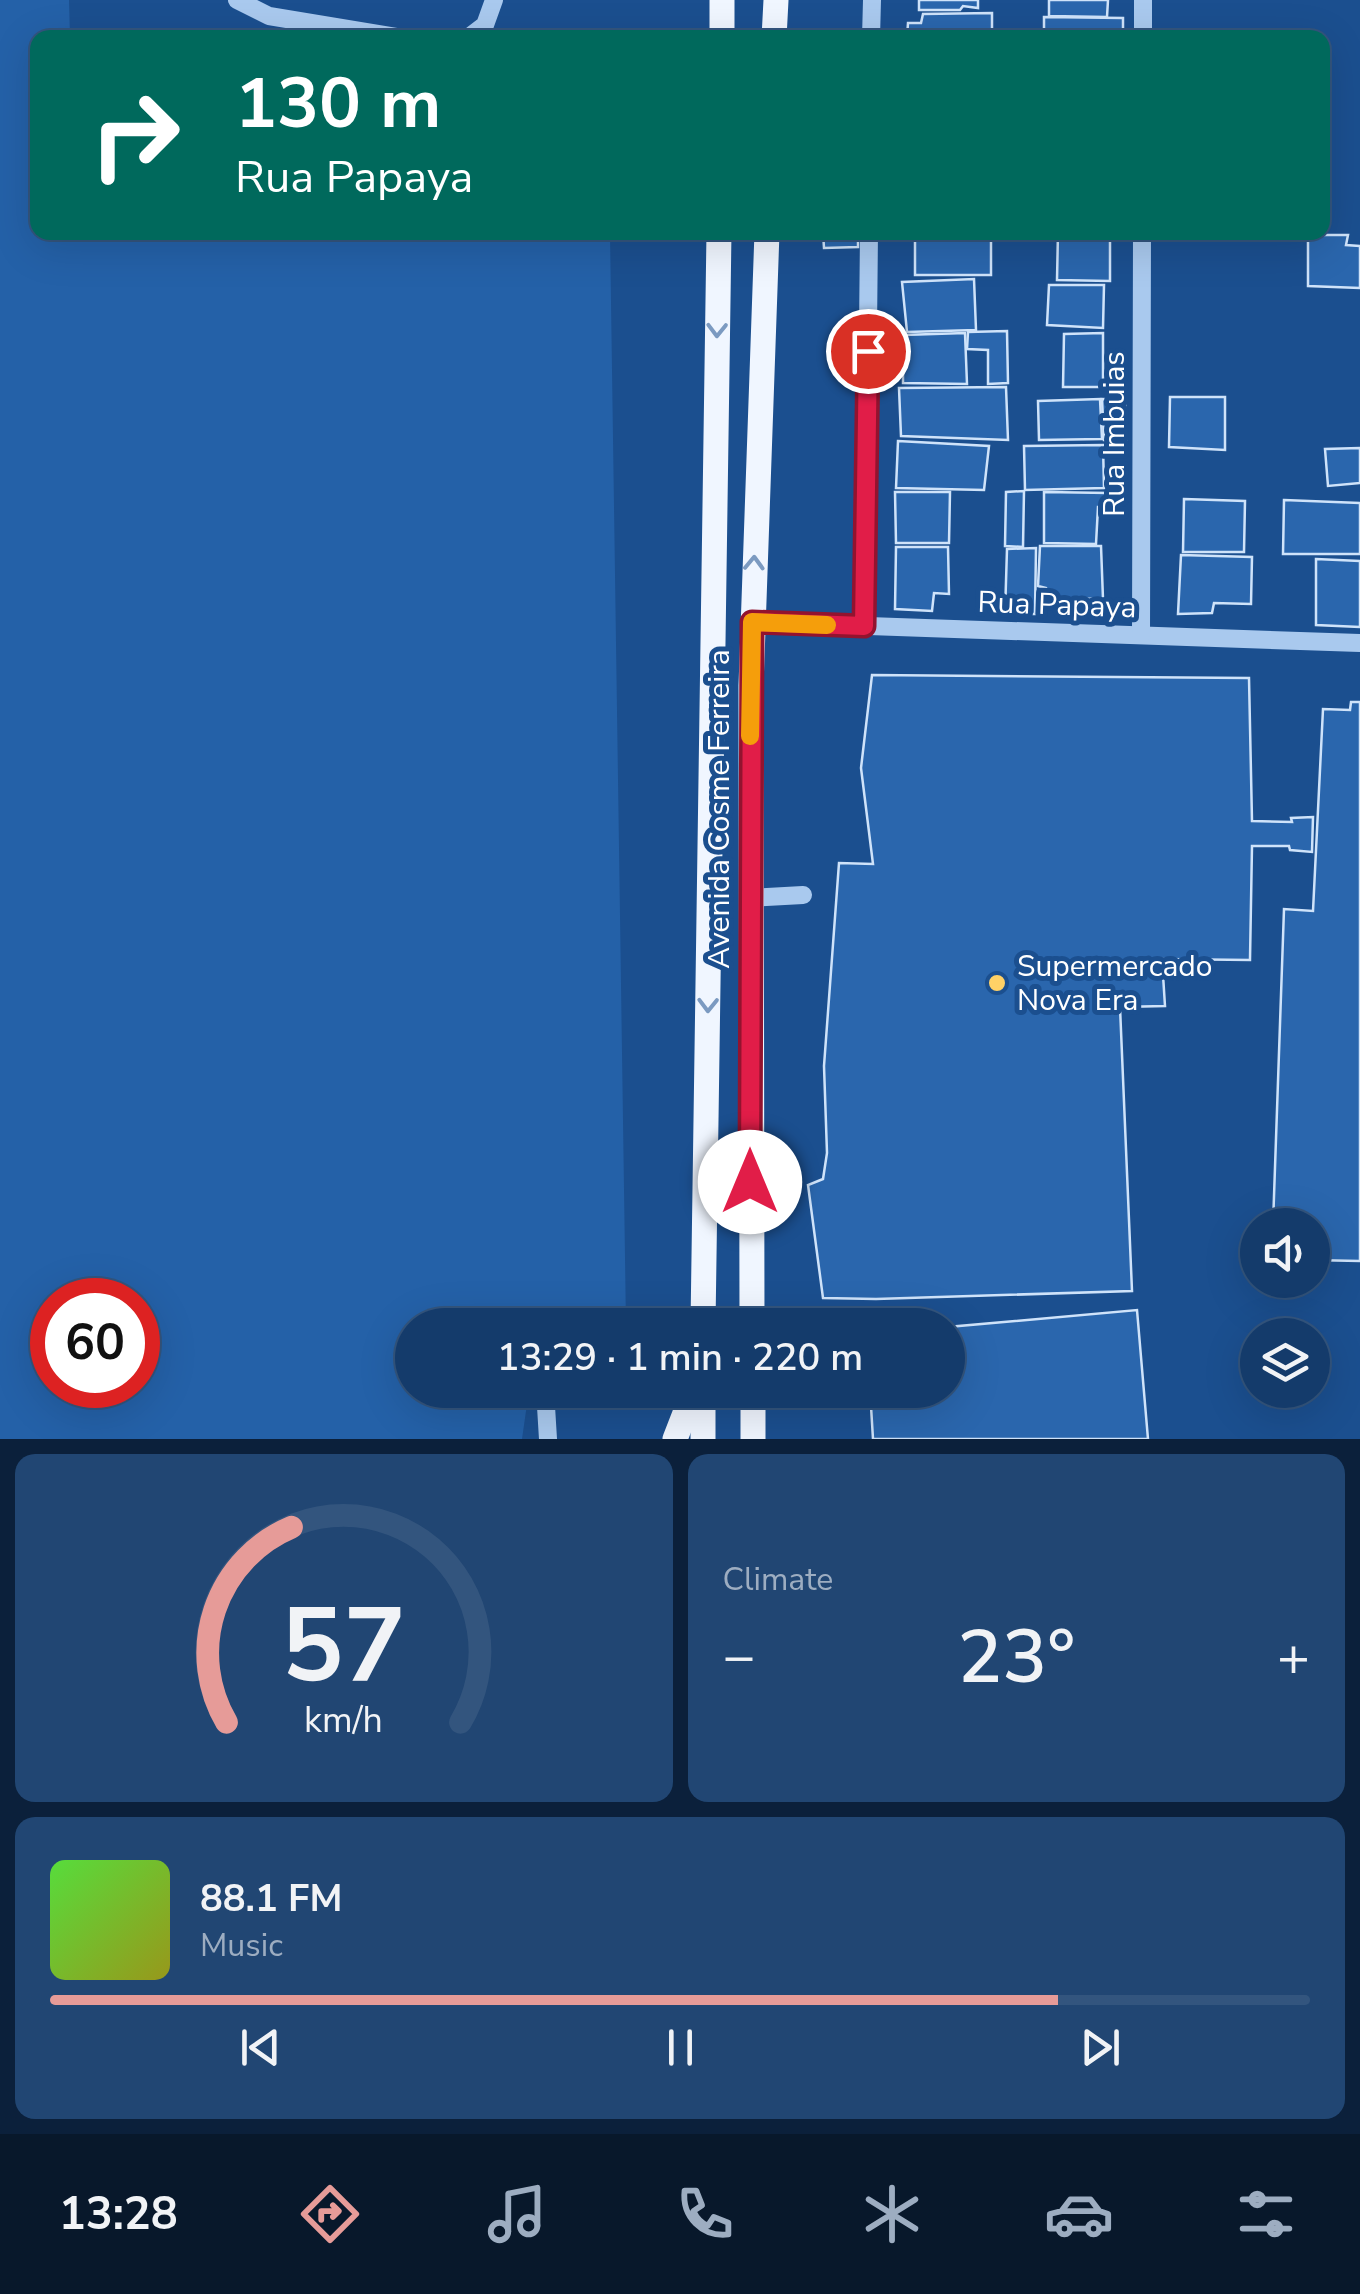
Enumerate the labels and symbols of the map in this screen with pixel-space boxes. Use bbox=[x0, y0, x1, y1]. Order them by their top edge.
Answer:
pin bbox=[826, 309, 911, 394]
one-way arrow bbox=[707, 322, 728, 338]
street label: Rua Imbuias bbox=[1094, 351, 1135, 517]
one-way arrow bbox=[743, 554, 764, 570]
street label: Rua Papaya bbox=[977, 582, 1137, 628]
street label: Avenida Cosme Ferreira bbox=[699, 649, 740, 969]
place label: Supermercado Nova Era bbox=[1017, 946, 1213, 1021]
marker: Supermercado Nova Era bbox=[986, 972, 1008, 994]
one-way arrow bbox=[697, 998, 719, 1013]
position arrow bbox=[698, 1130, 802, 1234]
speed limit sign: 60 bbox=[30, 1278, 160, 1408]

